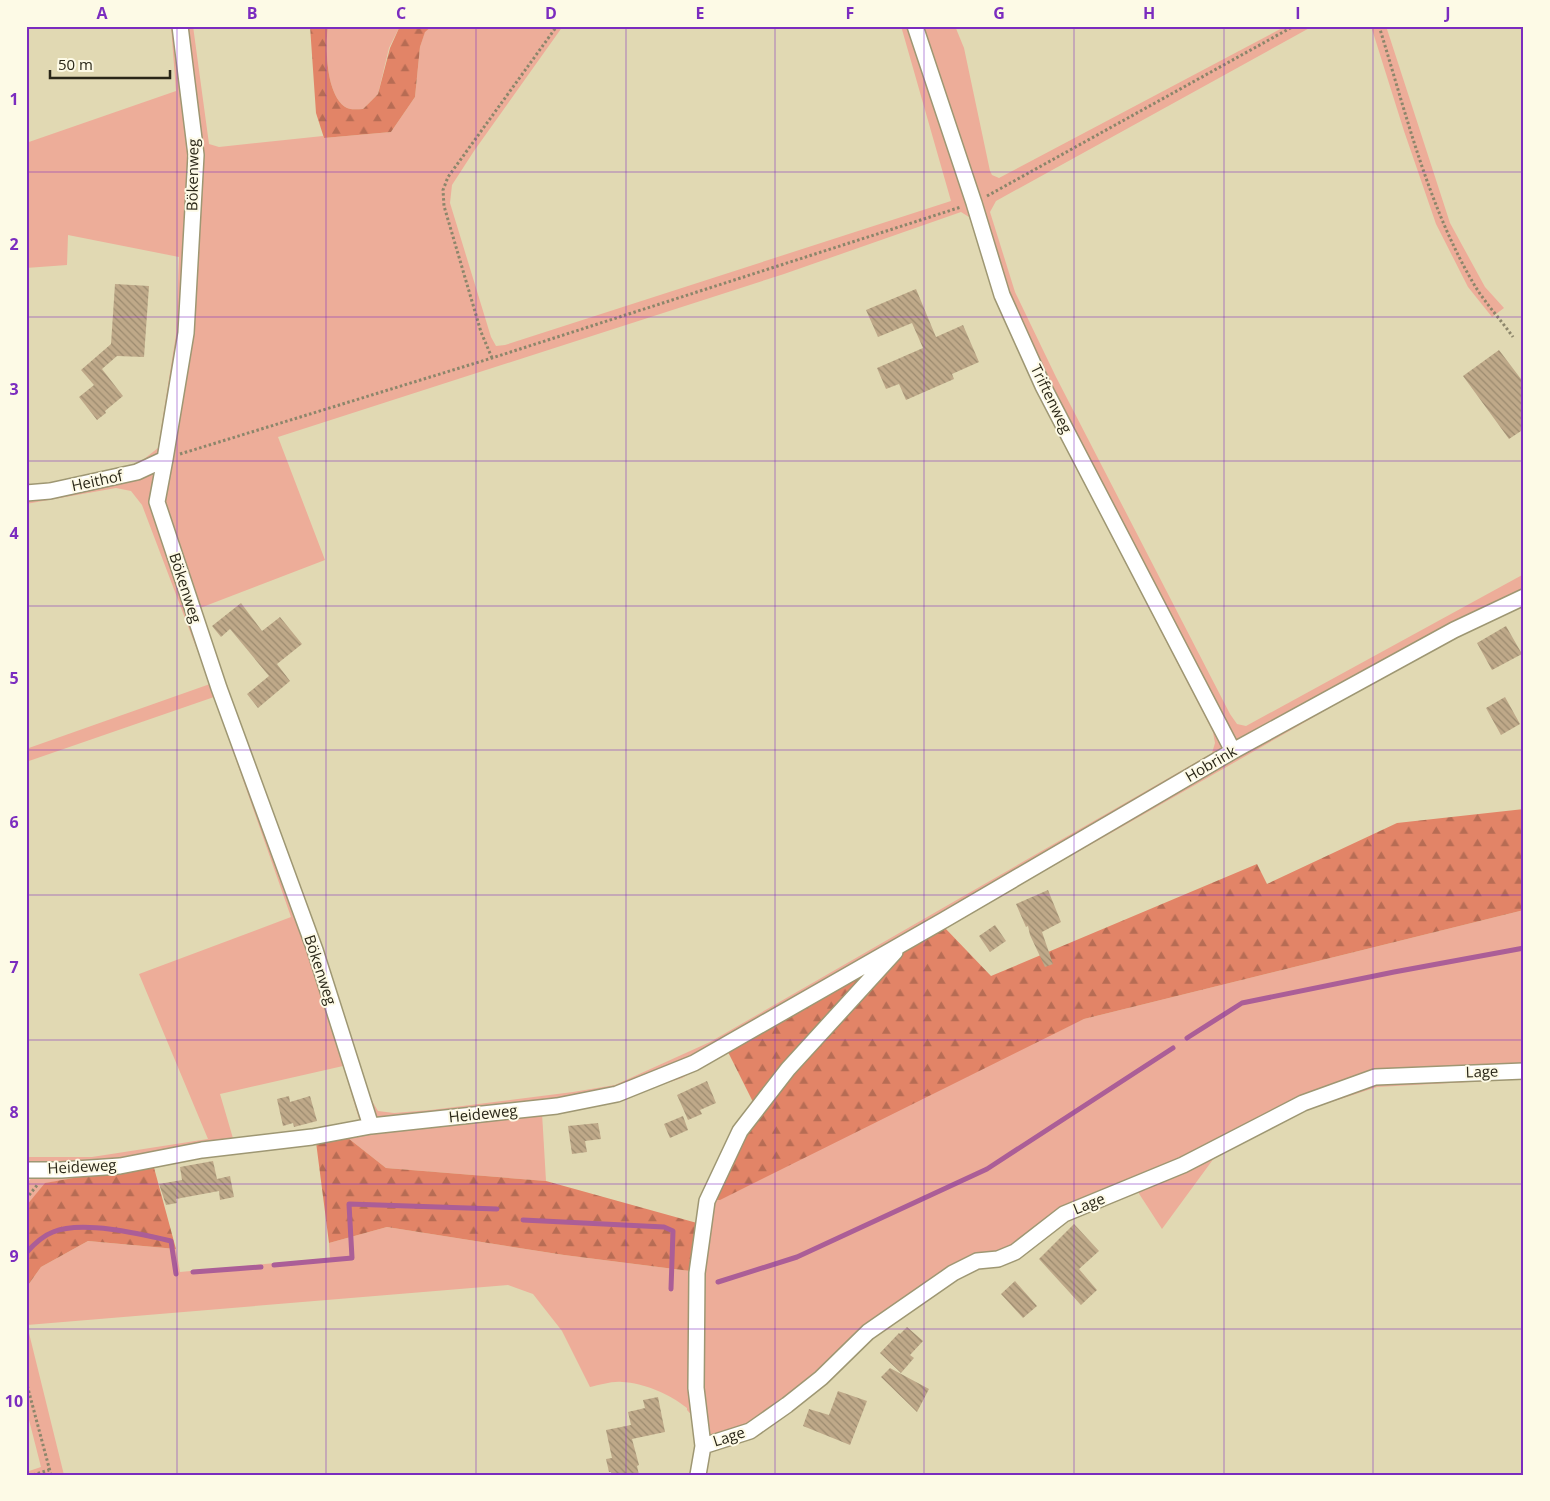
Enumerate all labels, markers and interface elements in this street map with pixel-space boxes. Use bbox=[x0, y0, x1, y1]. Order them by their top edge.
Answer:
text: A bbox=[96, 2, 108, 24]
text: B bbox=[247, 2, 257, 24]
text: C bbox=[396, 2, 406, 24]
text: D bbox=[545, 2, 557, 24]
text: E bbox=[696, 2, 705, 24]
text: F bbox=[846, 2, 854, 24]
text: G bbox=[993, 2, 1005, 24]
text: H bbox=[1143, 2, 1155, 24]
text: I bbox=[1295, 2, 1301, 24]
text: J bbox=[1443, 2, 1451, 24]
scale bar bbox=[50, 48, 170, 80]
text: 50 m bbox=[58, 54, 93, 74]
text: 1 bbox=[9, 88, 19, 110]
street label: Bökenweg bbox=[181, 139, 203, 211]
text: 2 bbox=[9, 233, 19, 255]
street label: Triftenweg bbox=[1027, 361, 1077, 436]
text: 3 bbox=[9, 378, 19, 400]
street label: Heithof bbox=[69, 465, 125, 495]
text: 4 bbox=[9, 522, 19, 544]
street label: Bökenweg bbox=[165, 550, 207, 625]
text: 5 bbox=[9, 667, 19, 689]
street label: Hobrink bbox=[1181, 740, 1240, 786]
text: 6 bbox=[9, 811, 19, 833]
street label: Bökenweg bbox=[300, 932, 342, 1007]
text: 7 bbox=[9, 956, 19, 978]
street label: Lage bbox=[1465, 1060, 1499, 1082]
street label: Heideweg bbox=[448, 1099, 518, 1127]
text: 8 bbox=[9, 1101, 19, 1123]
street label: Heideweg bbox=[47, 1154, 117, 1178]
street label: Lage bbox=[1070, 1188, 1108, 1218]
text: 9 bbox=[9, 1245, 19, 1267]
text: 10 bbox=[5, 1390, 23, 1412]
street label: Lage bbox=[710, 1421, 747, 1451]

